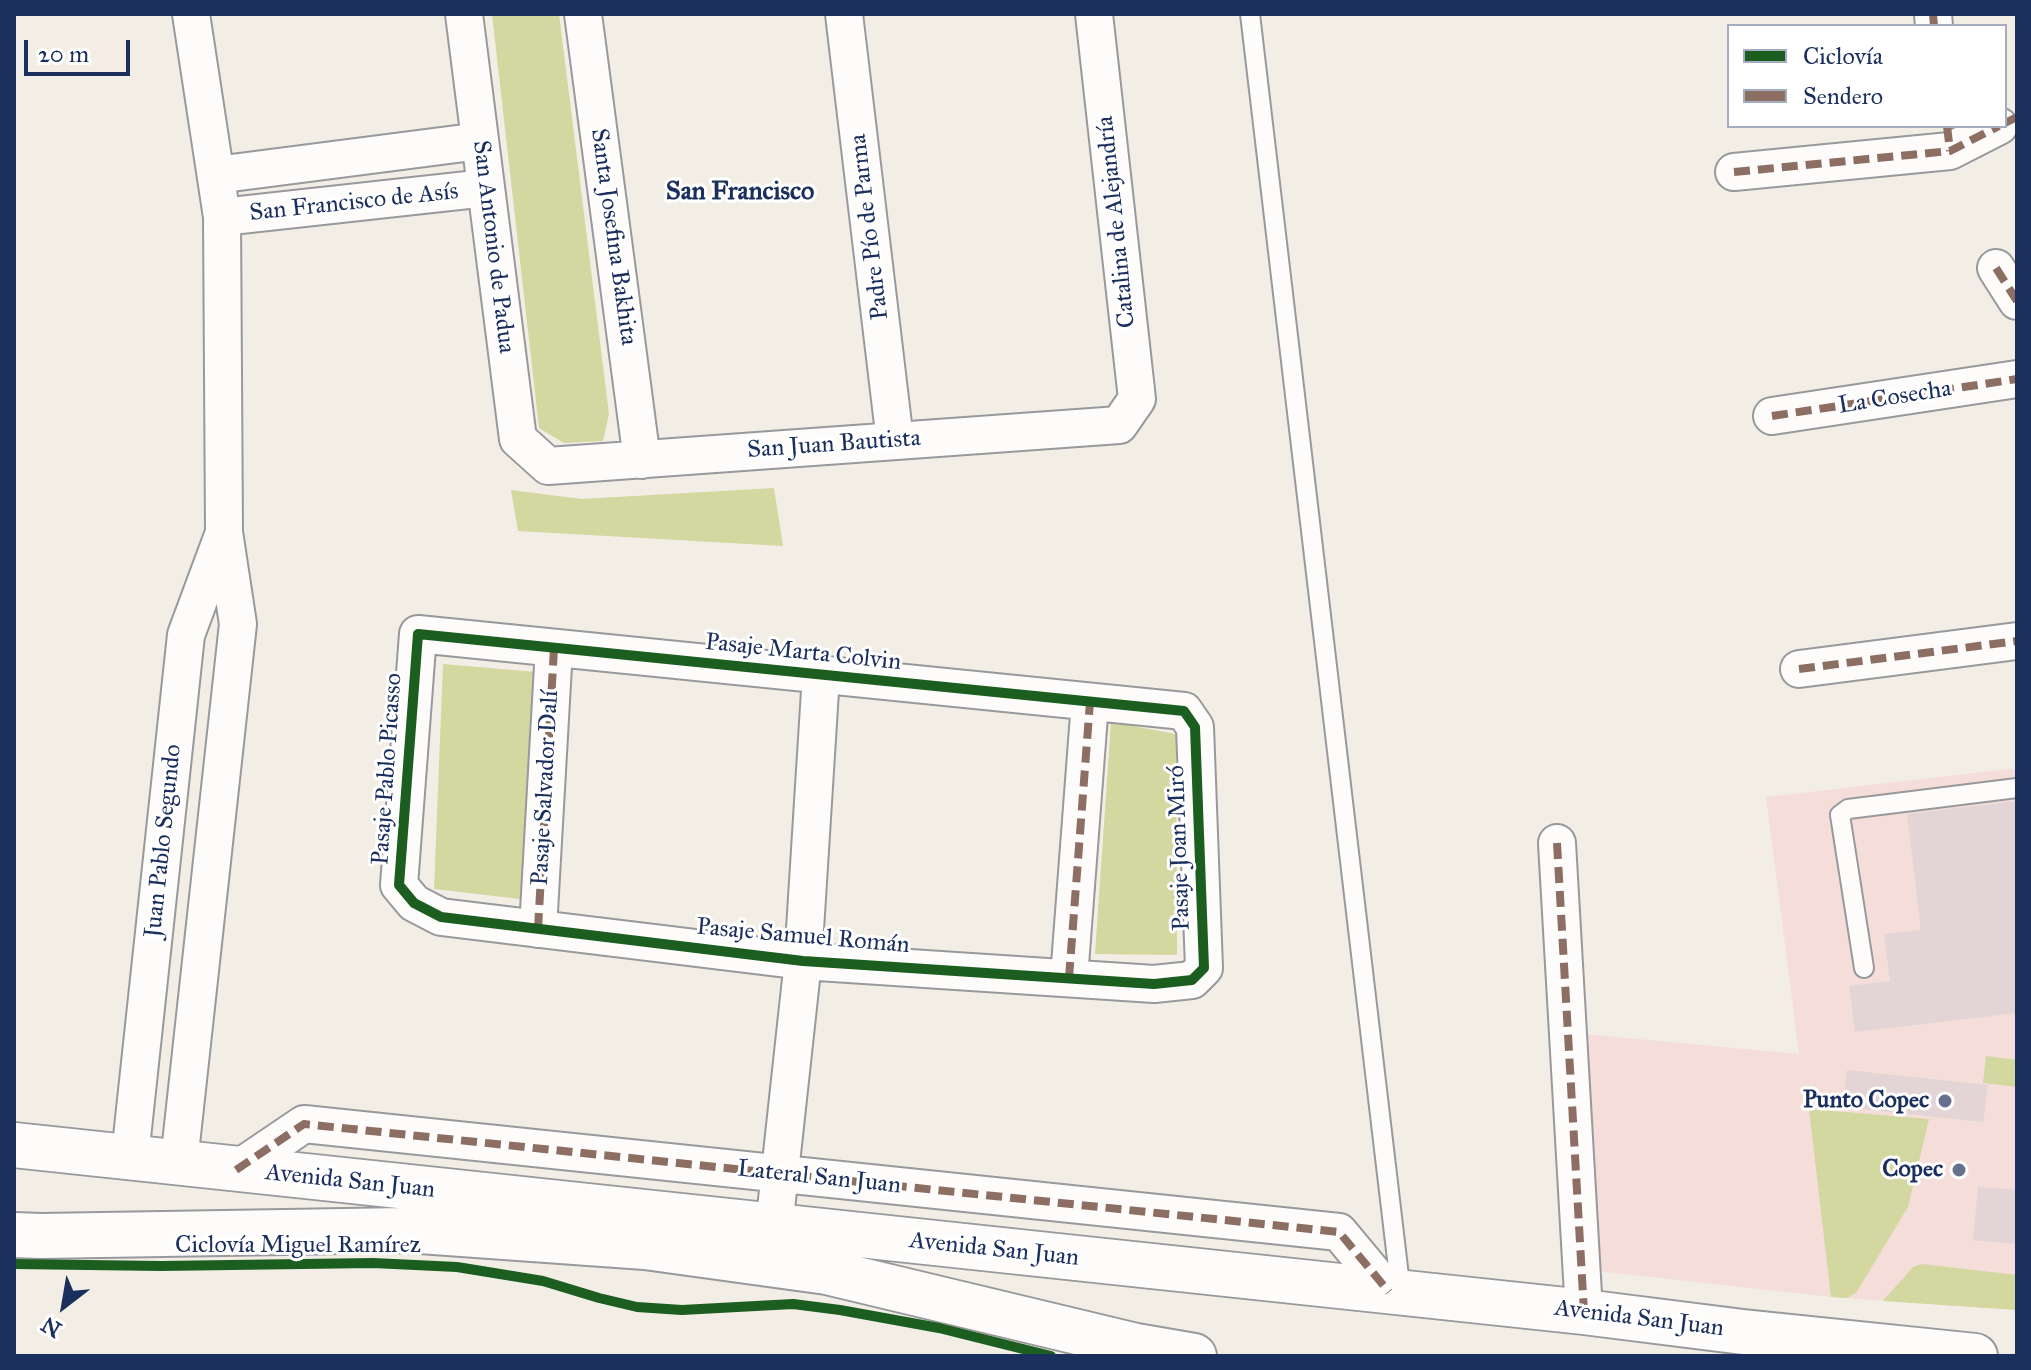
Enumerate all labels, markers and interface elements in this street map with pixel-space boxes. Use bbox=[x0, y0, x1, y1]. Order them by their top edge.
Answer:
scale bar bbox=[28, 24, 134, 74]
legend bbox=[1727, 24, 2007, 128]
text: 20 m bbox=[38, 39, 89, 69]
text: Ciclovía bbox=[1803, 41, 1883, 71]
text: Sendero bbox=[1803, 81, 1883, 111]
street label: Catalina de Alejandría bbox=[1092, 115, 1142, 329]
street label: Santa Josefina Bakhita bbox=[584, 127, 642, 347]
street label: Padre Pío de Parma bbox=[844, 132, 896, 322]
street label: San Antonio de Padua bbox=[466, 139, 520, 355]
district label: San Francisco bbox=[666, 177, 814, 209]
street label: San Francisco de Asís bbox=[248, 178, 460, 228]
street label: La Cosecha bbox=[1836, 375, 1954, 421]
street label: San Juan Bautista bbox=[746, 425, 922, 465]
street label: Pasaje Marta Colvin bbox=[704, 628, 902, 678]
street label: Pasaje Pablo Picasso bbox=[367, 672, 409, 866]
street label: Pasaje Salvador Dalí bbox=[526, 690, 566, 886]
street label: Juan Pablo Segundo bbox=[140, 743, 188, 939]
street label: Pasaje Joan Miró bbox=[1163, 765, 1197, 931]
street label: Pasaje Samuel Román bbox=[695, 913, 911, 961]
place label: Punto Copec bbox=[1803, 1087, 1929, 1115]
marker: Punto Copec bbox=[1936, 1092, 1954, 1110]
street label: Lateral San Juan bbox=[736, 1155, 902, 1201]
place label: Copec bbox=[1882, 1156, 1943, 1184]
street label: Avenida San Juan bbox=[264, 1159, 436, 1205]
marker: Copec bbox=[1950, 1161, 1968, 1179]
street label: Avenida San Juan bbox=[908, 1227, 1080, 1273]
street label: Ciclovía Miguel Ramírez bbox=[175, 1232, 421, 1260]
north arrow bbox=[24, 1266, 104, 1346]
street label: Avenida San Juan bbox=[1553, 1294, 1725, 1344]
text: N bbox=[36, 1311, 66, 1343]

